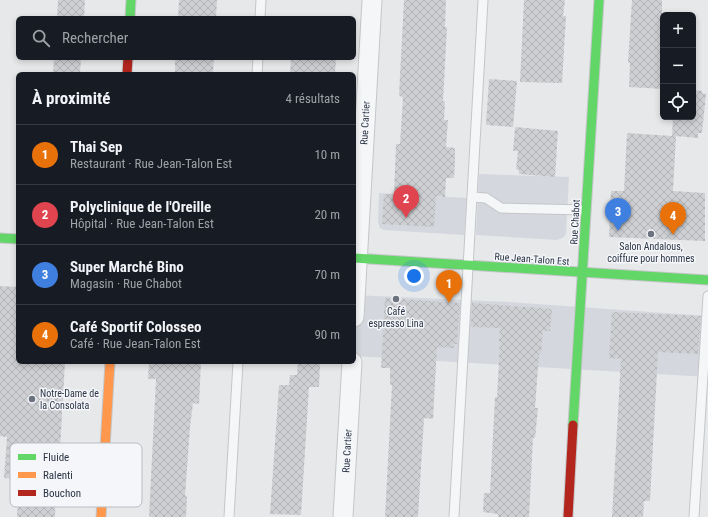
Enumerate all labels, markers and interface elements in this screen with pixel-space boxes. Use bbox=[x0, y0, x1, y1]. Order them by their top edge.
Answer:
map controls bbox=[660, 12, 696, 120]
button: + bbox=[660, 12, 696, 48]
search box bbox=[16, 16, 356, 60]
icon: search bbox=[30, 27, 52, 49]
text: Rechercher bbox=[62, 29, 128, 47]
button: − bbox=[660, 48, 696, 84]
button: locate bbox=[660, 84, 696, 120]
text: À proximité bbox=[32, 88, 110, 108]
text: 4 résultats bbox=[286, 91, 340, 106]
street label: Rue Cartier bbox=[358, 101, 372, 145]
text: Thai Sep bbox=[70, 138, 123, 156]
text: 1 bbox=[42, 147, 48, 162]
text: 10 m bbox=[314, 147, 340, 162]
text: Restaurant · Rue Jean-Talon Est bbox=[70, 156, 232, 171]
pin: 2 bbox=[393, 185, 419, 218]
text: Polyclinique de l'Oreille bbox=[70, 198, 211, 216]
pin: 3 bbox=[605, 198, 631, 231]
street label: Rue Chabot bbox=[568, 199, 582, 245]
pin: 4 bbox=[660, 202, 686, 235]
text: 2 bbox=[42, 207, 48, 222]
text: 20 m bbox=[314, 207, 340, 222]
text: Hôpital · Rue Jean-Talon Est bbox=[70, 216, 214, 231]
marker: Salon Andalous, coiffure pour hommes bbox=[646, 229, 656, 239]
place label: Salon Andalous, coiffure pour hommes bbox=[607, 241, 695, 264]
street label: Rue Jean-Talon Est bbox=[494, 251, 570, 267]
text: Super Marché Bino bbox=[70, 258, 184, 276]
your location bbox=[404, 266, 424, 286]
text: 3 bbox=[42, 267, 48, 282]
text: 70 m bbox=[314, 267, 340, 282]
pin: 1 bbox=[436, 270, 462, 303]
text: Magasin · Rue Chabot bbox=[70, 276, 182, 291]
marker: Café espresso Lina bbox=[391, 294, 401, 304]
place label: Café espresso Lina bbox=[369, 306, 424, 329]
text: Café Sportif Colosseo bbox=[70, 318, 202, 336]
text: 4 bbox=[42, 327, 48, 342]
text: 90 m bbox=[314, 327, 340, 342]
text: Café · Rue Jean-Talon Est bbox=[70, 336, 200, 351]
place label: Notre-Dame de la Consolata bbox=[40, 388, 99, 411]
marker: Notre-Dame de la Consolata bbox=[27, 394, 37, 404]
street label: Rue Cartier bbox=[340, 429, 354, 473]
legend bbox=[10, 443, 142, 507]
text: Fluide bbox=[43, 451, 69, 464]
text: Ralenti bbox=[43, 469, 73, 482]
text: Bouchon bbox=[43, 487, 81, 500]

